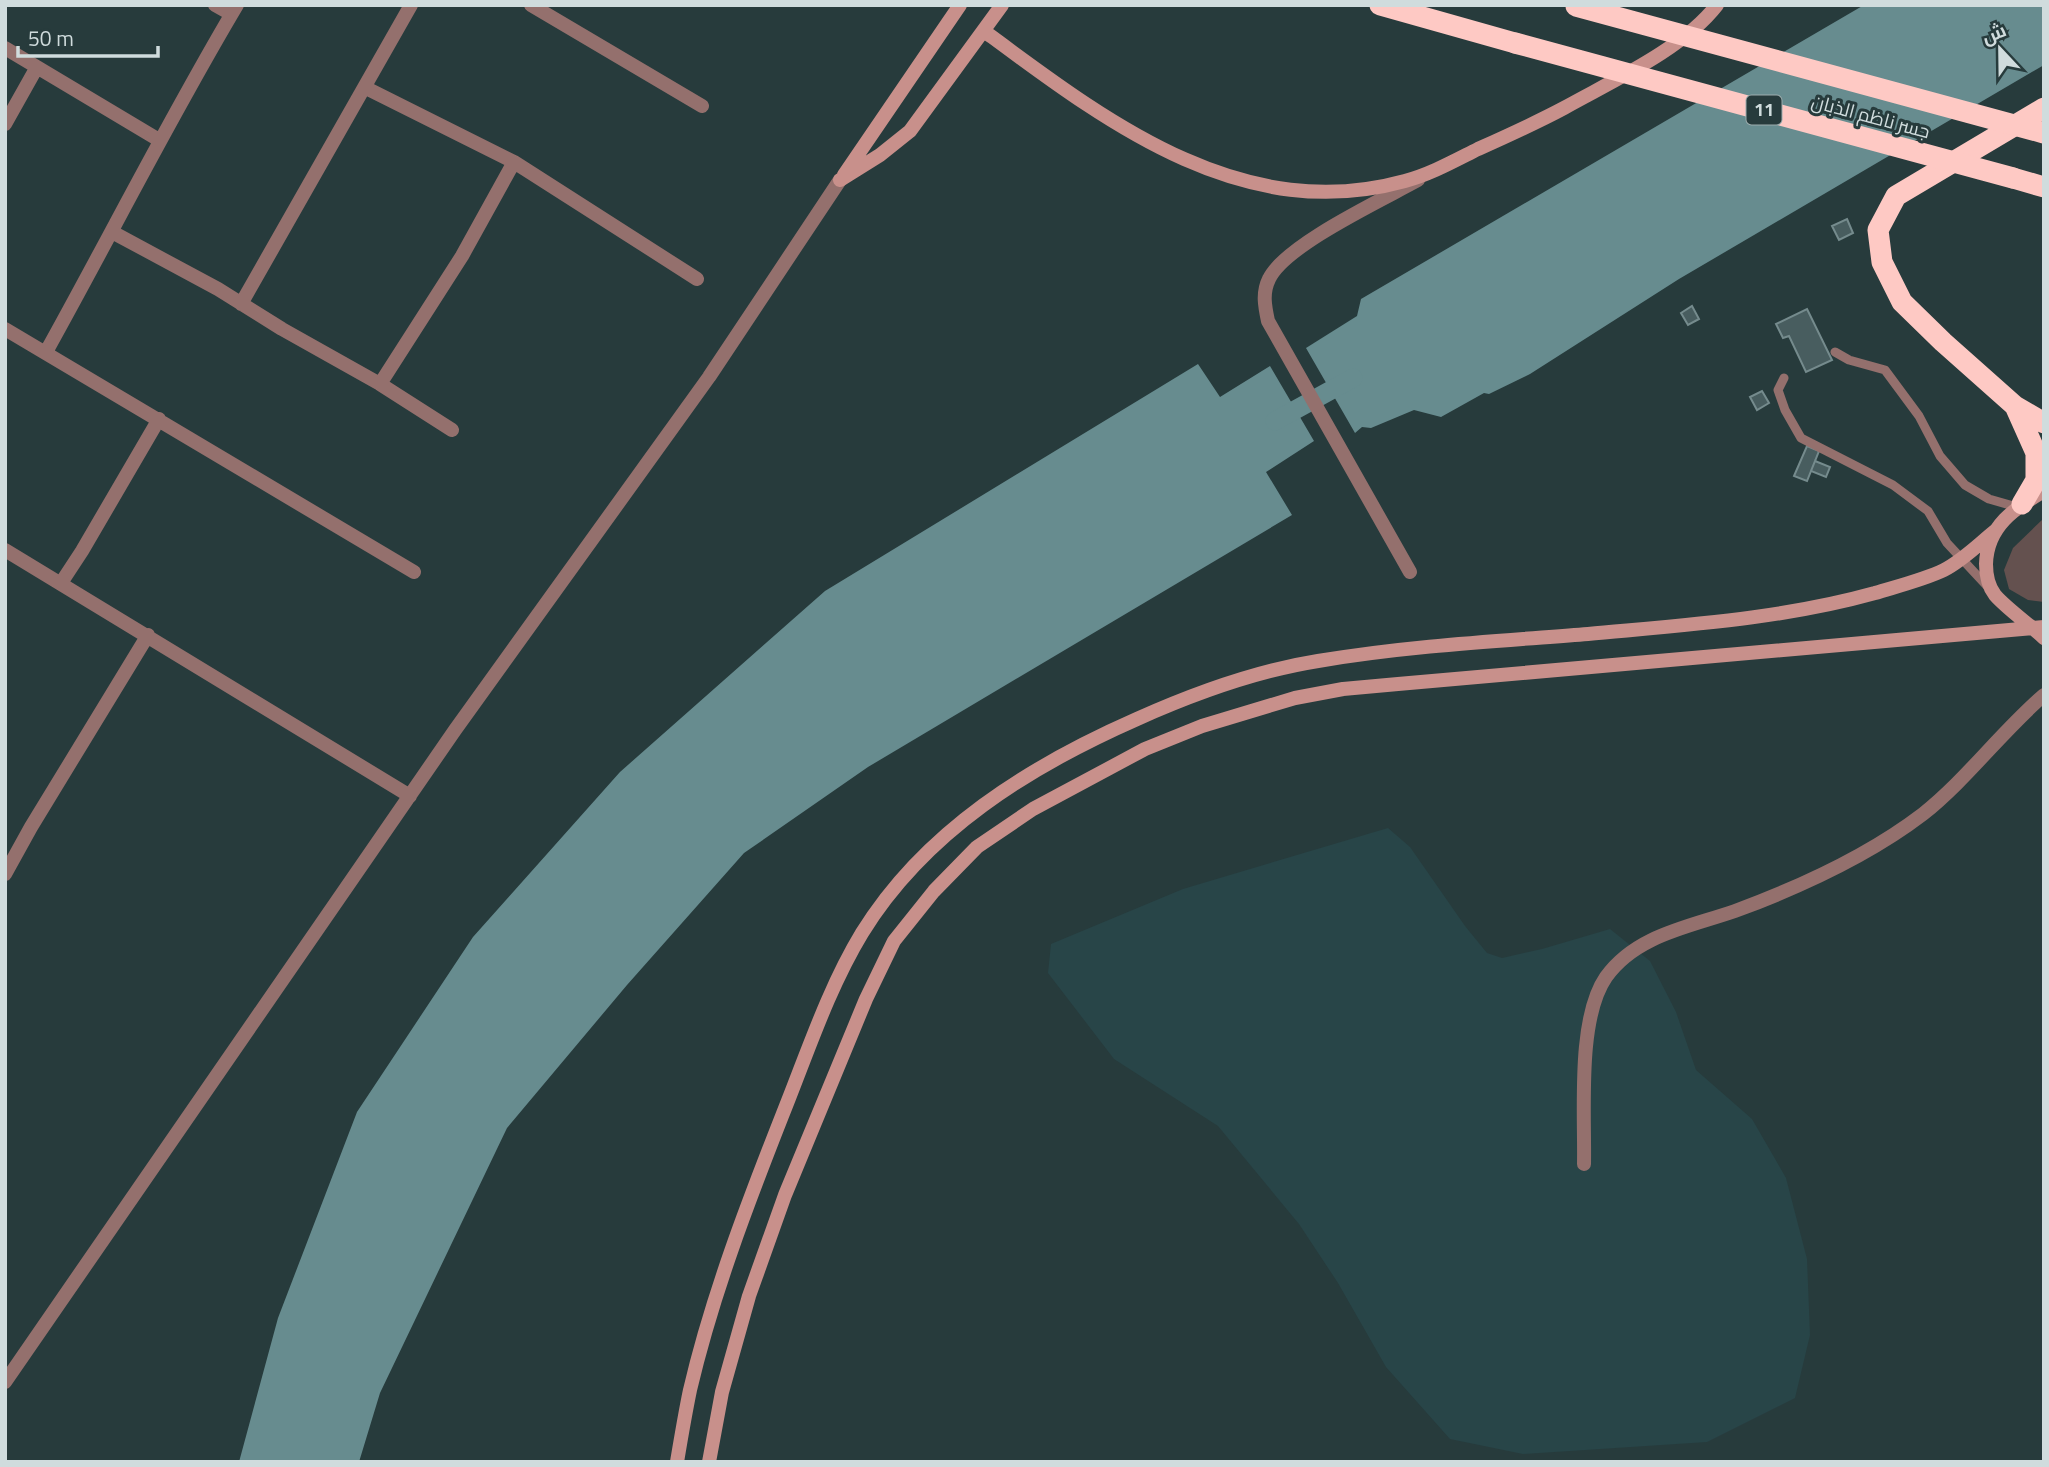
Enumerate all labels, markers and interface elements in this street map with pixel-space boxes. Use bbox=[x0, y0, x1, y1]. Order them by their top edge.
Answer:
scale bar bbox=[18, 14, 158, 58]
north arrow bbox=[1965, 14, 2035, 84]
text: ش bbox=[1977, 15, 2010, 51]
text: 50 m bbox=[28, 22, 74, 54]
street label: جسر ناظم الذبان bbox=[1809, 86, 1934, 145]
road number: 11 bbox=[1746, 96, 1782, 124]

